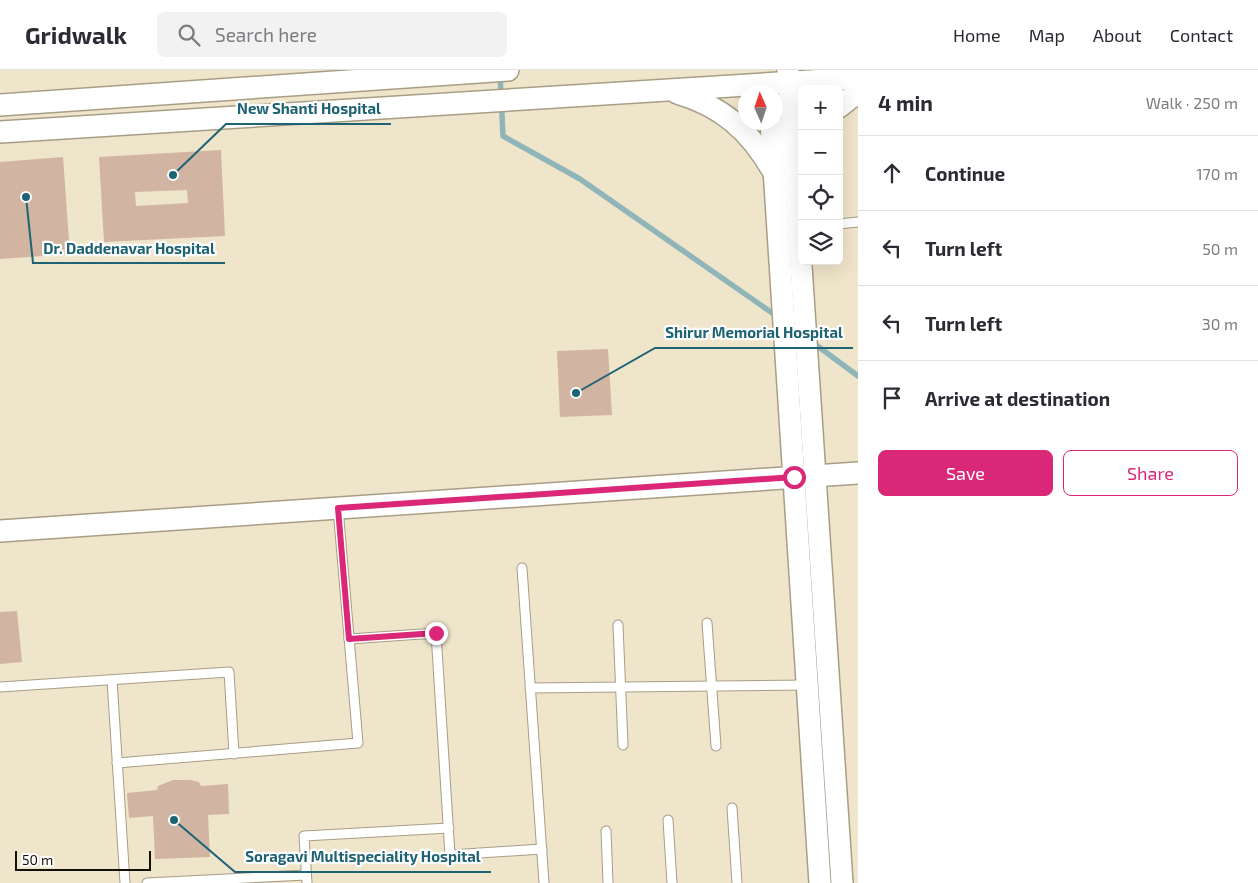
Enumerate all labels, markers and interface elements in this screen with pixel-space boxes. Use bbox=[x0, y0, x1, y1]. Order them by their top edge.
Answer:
search box bbox=[157, 12, 507, 57]
text: Gridwalk bbox=[25, 20, 127, 49]
icon: search bbox=[175, 21, 203, 49]
text: Search here bbox=[215, 23, 317, 46]
text: Home bbox=[953, 24, 1001, 46]
text: Map bbox=[1029, 24, 1065, 46]
text: About bbox=[1093, 24, 1142, 46]
text: Contact bbox=[1170, 24, 1233, 46]
north arrow bbox=[738, 85, 783, 130]
map controls bbox=[798, 85, 843, 265]
button: + bbox=[798, 85, 843, 130]
text: 4 min bbox=[878, 90, 933, 115]
text: Walk · 250 m bbox=[1146, 93, 1238, 112]
callout: New Shanti Hospital bbox=[226, 94, 391, 124]
text: New Shanti Hospital bbox=[237, 99, 381, 117]
button: − bbox=[798, 130, 843, 175]
icon: ahead bbox=[878, 159, 906, 187]
text: Continue bbox=[925, 162, 1005, 185]
text: 170 m bbox=[1196, 164, 1238, 183]
button: locate bbox=[798, 175, 843, 220]
button: layers bbox=[798, 220, 843, 265]
callout: Dr. Daddenavar Hospital bbox=[33, 233, 225, 263]
icon: left bbox=[878, 234, 906, 262]
text: Turn left bbox=[925, 237, 1002, 260]
text: Dr. Daddenavar Hospital bbox=[43, 239, 215, 257]
text: 50 m bbox=[1202, 239, 1238, 258]
icon: left bbox=[878, 309, 906, 337]
text: Turn left bbox=[925, 312, 1002, 335]
text: 30 m bbox=[1202, 314, 1238, 333]
callout: Shirur Memorial Hospital bbox=[655, 318, 853, 348]
text: Shirur Memorial Hospital bbox=[665, 323, 843, 341]
icon: arrive bbox=[878, 384, 906, 412]
text: Arrive at destination bbox=[925, 387, 1110, 410]
button: Save bbox=[878, 450, 1053, 496]
button: Share bbox=[1063, 450, 1238, 496]
route start bbox=[783, 466, 806, 489]
route end bbox=[425, 622, 448, 645]
callout: Soragavi Multispeciality Hospital bbox=[235, 842, 491, 872]
text: Soragavi Multispeciality Hospital bbox=[245, 847, 481, 866]
scale bar bbox=[15, 848, 151, 871]
text: 50 m bbox=[22, 851, 53, 868]

